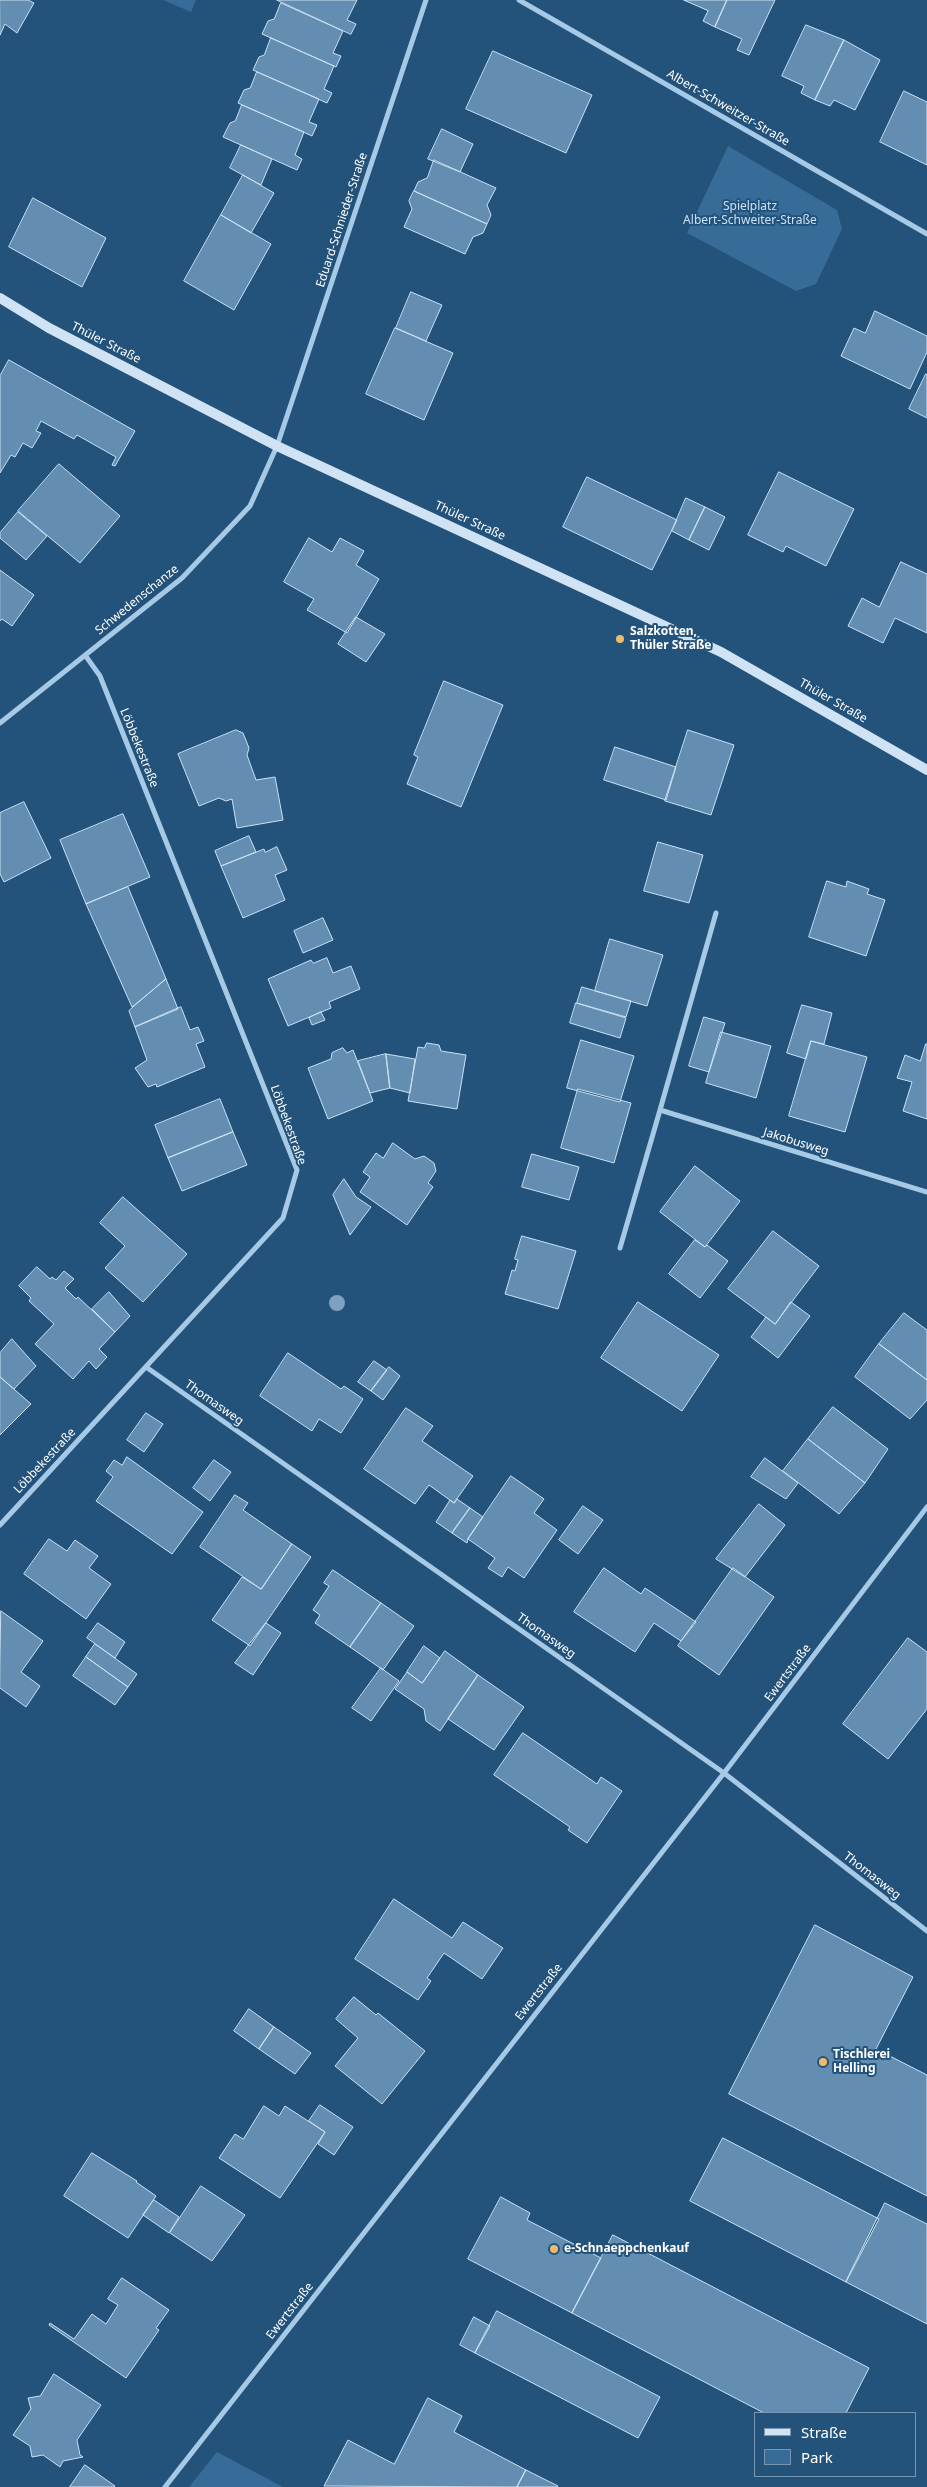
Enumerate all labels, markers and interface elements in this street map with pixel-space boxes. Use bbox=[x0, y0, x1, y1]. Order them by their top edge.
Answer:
street label: Albert-Schweitzer-Straße bbox=[664, 67, 792, 149]
street label: Eduard-Schnieder-Straße bbox=[313, 151, 371, 289]
park label: Spielplatz Albert-Schweiter-Straße bbox=[683, 200, 817, 228]
street label: Thüler Straße bbox=[69, 319, 143, 367]
street label: Thüler Straße bbox=[432, 498, 508, 544]
street label: Schwedenschanze bbox=[92, 562, 182, 638]
place label: Salzkotten, Thüler Straße bbox=[630, 625, 711, 653]
marker: Salzkotten, Thüler Straße bbox=[614, 633, 626, 645]
street label: Thüler Straße bbox=[796, 676, 870, 726]
street label: Löbbekestraße bbox=[117, 706, 161, 790]
street label: Löbbekestraße bbox=[267, 1083, 309, 1167]
street label: Jakobusweg bbox=[761, 1125, 831, 1159]
street label: Thomasweg bbox=[182, 1377, 246, 1429]
street label: Löbbekestraße bbox=[11, 1425, 79, 1497]
street label: Thomasweg bbox=[514, 1610, 578, 1662]
street label: Ewertstraße bbox=[762, 1642, 814, 1704]
street label: Thomasweg bbox=[841, 1849, 903, 1903]
street label: Ewertstraße bbox=[512, 1961, 566, 2023]
place label: Tischlerei Helling bbox=[833, 2048, 890, 2076]
marker: Tischlerei Helling bbox=[817, 2056, 829, 2068]
place label: e-Schnaeppchenkauf bbox=[564, 2242, 689, 2256]
marker: e-Schnaeppchenkauf bbox=[548, 2243, 560, 2255]
street label: Ewertstraße bbox=[263, 2280, 317, 2342]
legend bbox=[754, 2412, 917, 2477]
text: Straße bbox=[801, 2422, 847, 2442]
text: Park bbox=[801, 2447, 833, 2467]

